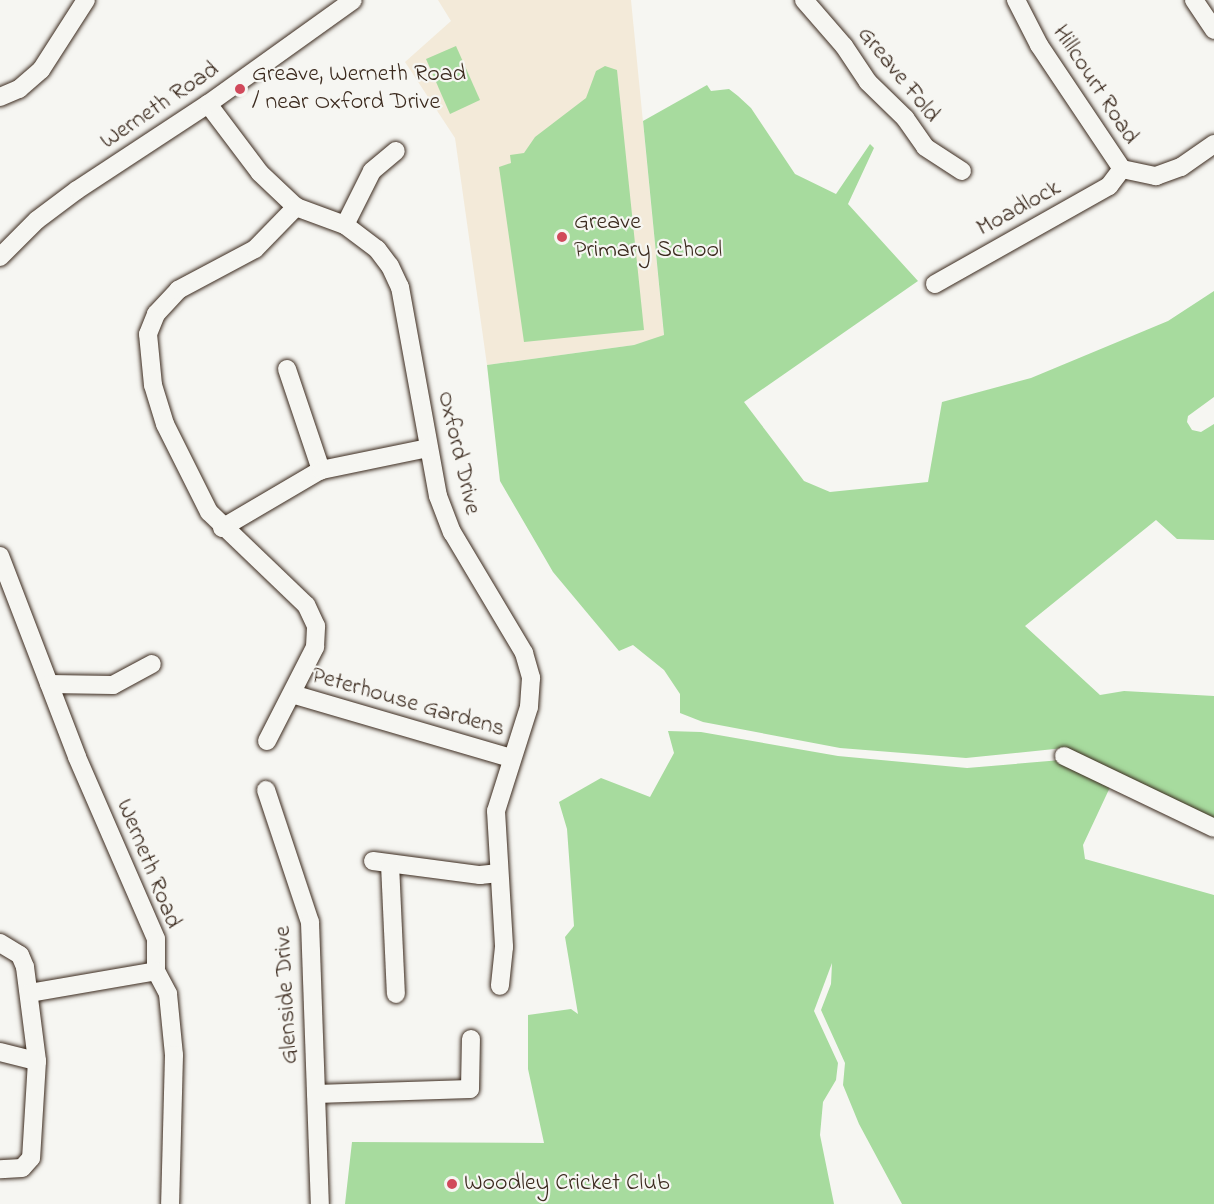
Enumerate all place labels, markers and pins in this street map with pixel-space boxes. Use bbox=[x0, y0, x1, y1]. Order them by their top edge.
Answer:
place label: Greave, Werneth Road / near Oxford Drive bbox=[252, 61, 466, 117]
marker: Greave, Werneth Road / near Oxford Drive bbox=[233, 82, 247, 96]
place label: Greave Primary School bbox=[574, 209, 722, 265]
marker: Greave Primary School bbox=[555, 230, 569, 244]
place label: Woodley Cricket Club bbox=[464, 1170, 670, 1198]
marker: Woodley Cricket Club bbox=[445, 1177, 459, 1191]

